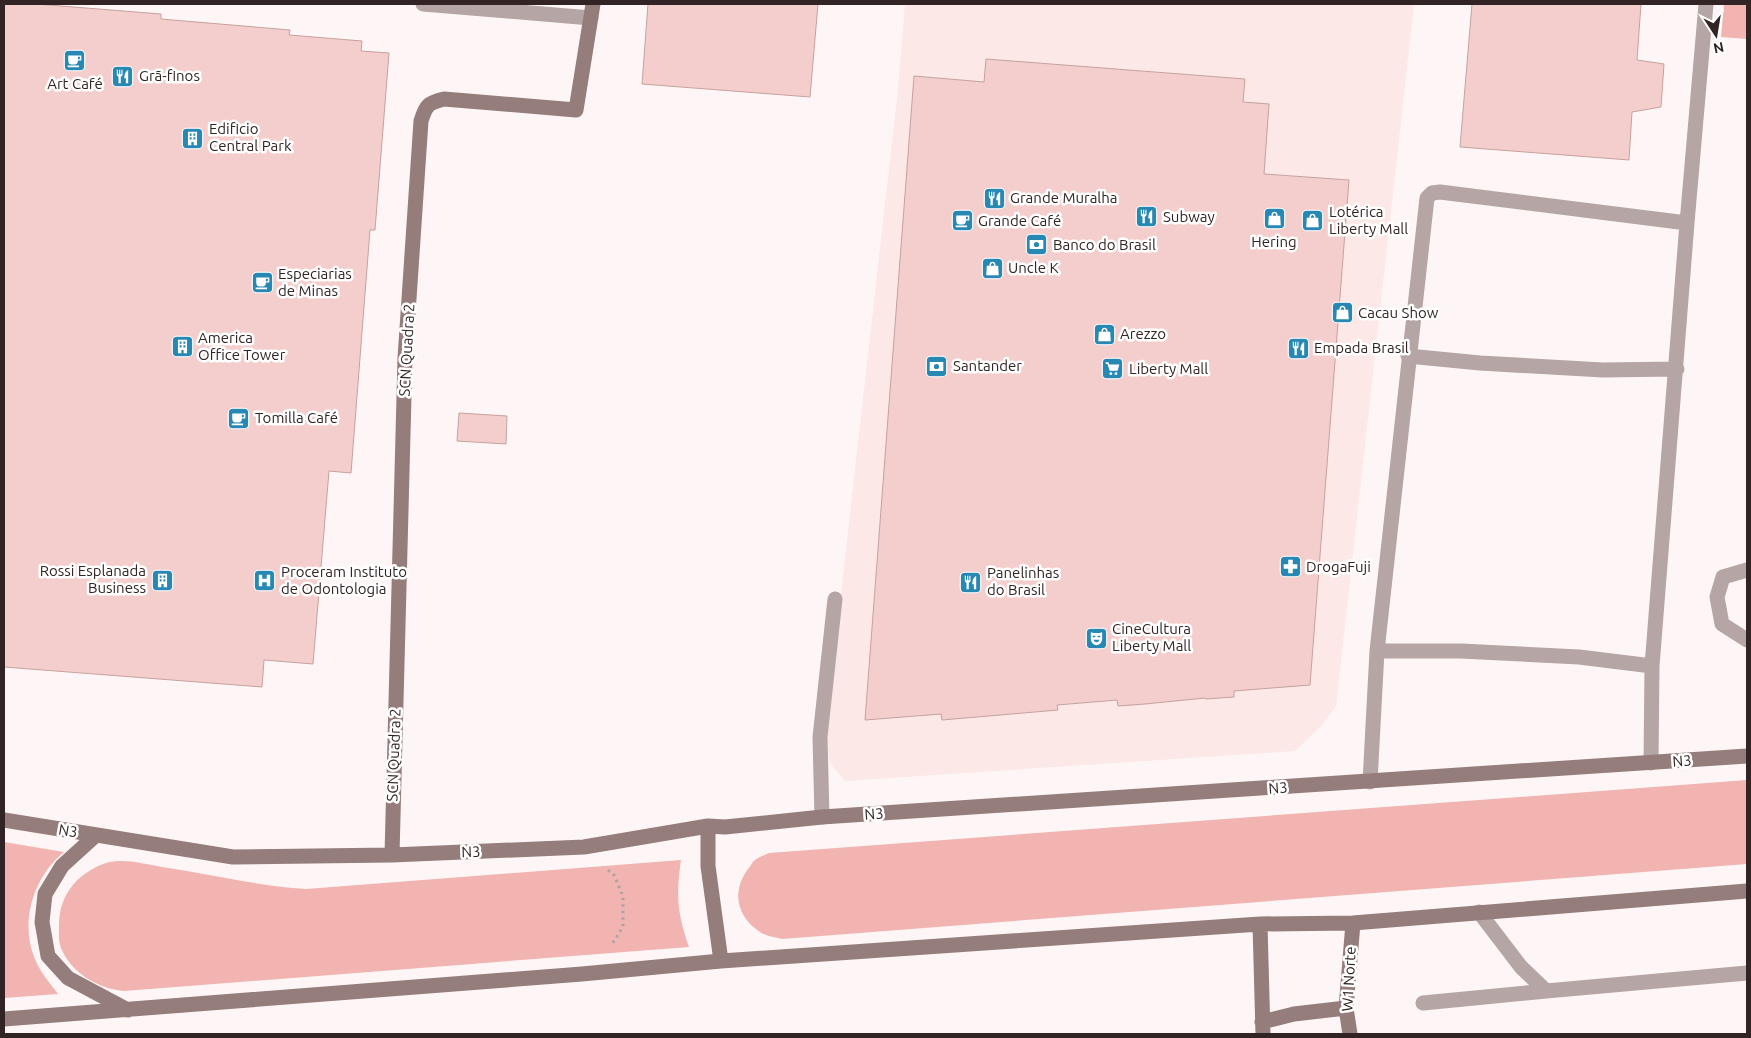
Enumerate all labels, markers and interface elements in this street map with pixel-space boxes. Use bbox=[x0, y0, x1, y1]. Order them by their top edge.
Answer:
north arrow bbox=[1691, 10, 1741, 60]
text: N bbox=[1712, 39, 1725, 57]
cafe icon: Art Café bbox=[63, 49, 87, 73]
restaurant icon: Grã-finos bbox=[111, 64, 135, 88]
place label: Grã-finos bbox=[139, 67, 200, 84]
place label: Art Café bbox=[47, 75, 103, 92]
place label: Edificio Central Park bbox=[209, 120, 292, 154]
building icon: Edificio Central Park bbox=[181, 126, 205, 150]
restaurant icon: Grande Muralha bbox=[982, 186, 1006, 210]
place label: Grande Muralha bbox=[1010, 189, 1118, 206]
place label: Lotérica Liberty Mall bbox=[1329, 203, 1408, 237]
restaurant icon: Subway bbox=[1135, 205, 1159, 229]
shop icon: Hering bbox=[1262, 207, 1286, 231]
place label: Subway bbox=[1163, 208, 1215, 225]
cafe icon: Grande Café bbox=[950, 209, 974, 233]
shop icon: Lotérica Liberty Mall bbox=[1301, 209, 1325, 233]
place label: Grande Café bbox=[978, 212, 1061, 229]
bank icon: Banco do Brasil bbox=[1025, 233, 1049, 257]
place label: Hering bbox=[1251, 233, 1297, 250]
place label: Banco do Brasil bbox=[1053, 236, 1156, 253]
shop icon: Uncle K bbox=[980, 256, 1004, 280]
place label: Uncle K bbox=[1008, 259, 1059, 276]
place label: Especiarias de Minas bbox=[278, 265, 352, 299]
cafe icon: Especiarias de Minas bbox=[250, 271, 274, 295]
shop icon: Cacau Show bbox=[1330, 301, 1354, 325]
street label: SCN Quadra 2 bbox=[396, 303, 417, 397]
place label: Cacau Show bbox=[1358, 304, 1439, 321]
shop icon: Arezzo bbox=[1092, 322, 1116, 346]
place label: Arezzo bbox=[1120, 325, 1166, 342]
place label: America Office Tower bbox=[198, 329, 286, 363]
building icon: America Office Tower bbox=[170, 335, 194, 359]
restaurant icon: Empada Brasil bbox=[1286, 336, 1310, 360]
place label: Empada Brasil bbox=[1314, 339, 1409, 356]
bank icon: Santander bbox=[925, 354, 949, 378]
place label: Santander bbox=[953, 357, 1022, 374]
supermarket icon: Liberty Mall bbox=[1101, 357, 1125, 381]
place label: Liberty Mall bbox=[1129, 360, 1208, 377]
cafe icon: Tomilla Café bbox=[227, 406, 251, 430]
place label: Tomilla Café bbox=[255, 409, 338, 426]
pharmacy icon: DrogaFuji bbox=[1278, 555, 1302, 579]
place label: DrogaFuji bbox=[1306, 558, 1371, 575]
place label: Rossi Esplanada Business bbox=[40, 562, 146, 596]
place label: Proceram Instituto de Odontologia bbox=[281, 563, 407, 597]
place label: Panelinhas do Brasil bbox=[987, 564, 1059, 598]
building icon: Rossi Esplanada Business bbox=[150, 568, 174, 592]
hospital icon: Proceram Instituto de Odontologia bbox=[253, 569, 277, 593]
restaurant icon: Panelinhas do Brasil bbox=[959, 570, 983, 594]
place label: CineCultura Liberty Mall bbox=[1112, 620, 1191, 654]
theatre icon: CineCultura Liberty Mall bbox=[1084, 626, 1108, 650]
street label: SCN Quadra 2 bbox=[383, 708, 404, 802]
street label: N3 bbox=[1672, 751, 1692, 770]
street label: N3 bbox=[1268, 778, 1288, 797]
street label: N3 bbox=[864, 804, 884, 823]
street label: N3 bbox=[57, 820, 79, 841]
street label: N3 bbox=[461, 843, 481, 860]
street label: W1 Norte bbox=[1338, 946, 1359, 1012]

